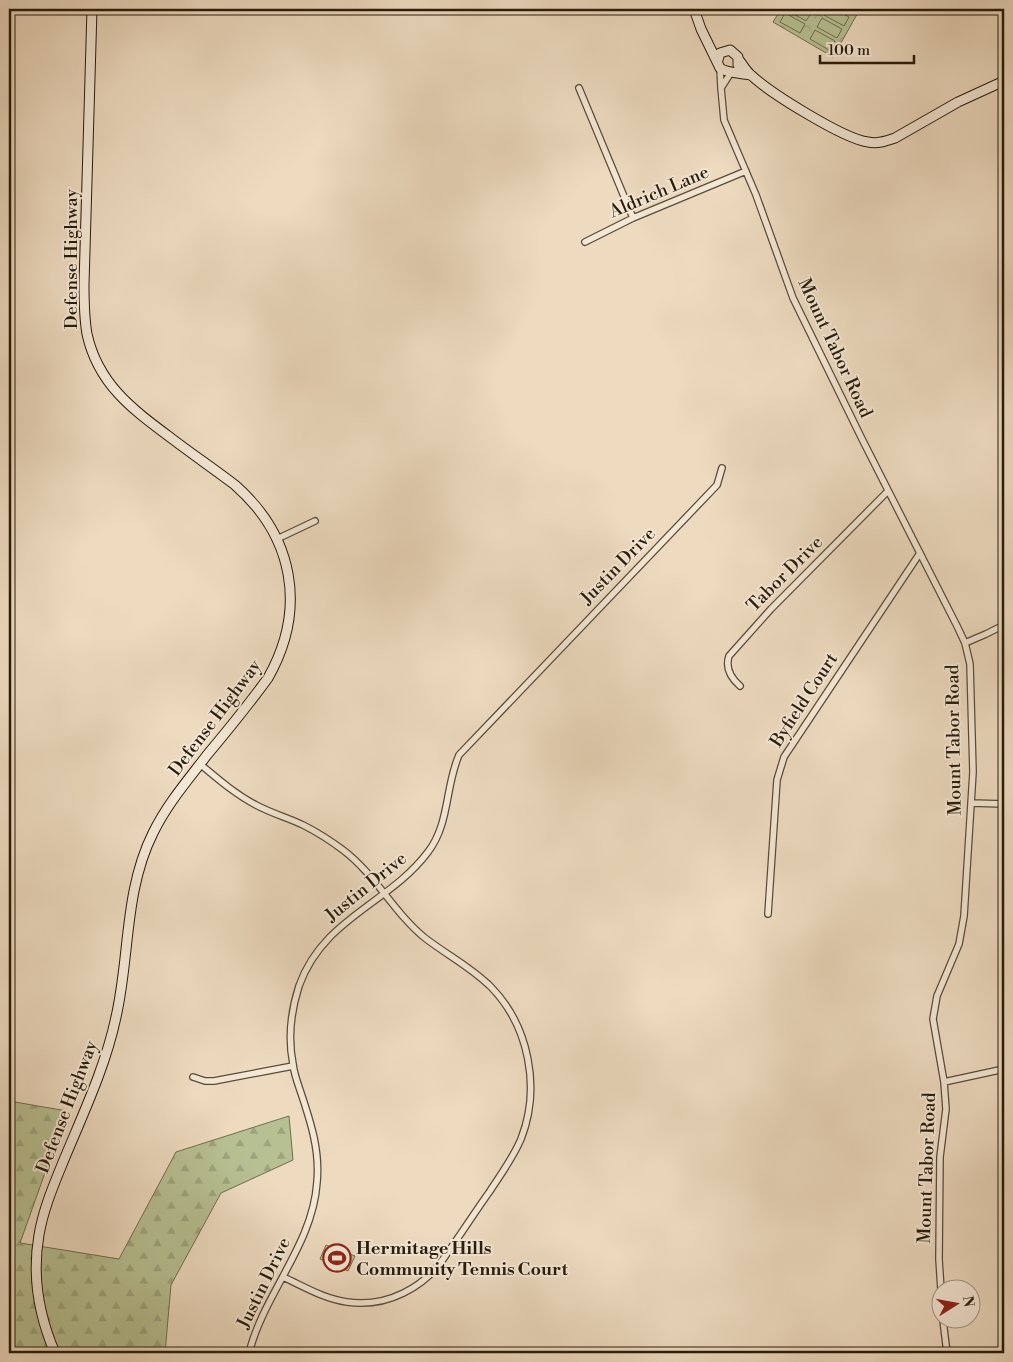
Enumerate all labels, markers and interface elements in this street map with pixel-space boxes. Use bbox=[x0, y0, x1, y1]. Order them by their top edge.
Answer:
scale bar bbox=[820, 32, 914, 64]
text: 100 m bbox=[828, 41, 870, 60]
street label: Aldrich Lane bbox=[605, 161, 712, 224]
street label: Defense Highway bbox=[60, 189, 83, 329]
street label: Mount Tabor Road bbox=[793, 275, 878, 422]
street label: Justin Drive bbox=[575, 523, 661, 610]
street label: Tabor Drive bbox=[742, 531, 828, 617]
street label: Byfield Court bbox=[764, 648, 843, 752]
street label: Defense Highway bbox=[164, 655, 267, 781]
street label: Mount Tabor Road bbox=[941, 663, 967, 816]
street label: Justin Drive bbox=[320, 847, 412, 928]
street label: Defense Highway bbox=[31, 1037, 103, 1177]
street label: Mount Tabor Road bbox=[913, 1091, 941, 1244]
street label: Justin Drive bbox=[232, 1234, 296, 1333]
place label: Hermitage Hills Community Tennis Court bbox=[356, 1237, 569, 1281]
sports icon: Hermitage Hills Community Tennis Court bbox=[322, 1243, 352, 1273]
north arrow bbox=[930, 1280, 980, 1330]
text: N bbox=[958, 1295, 978, 1309]

